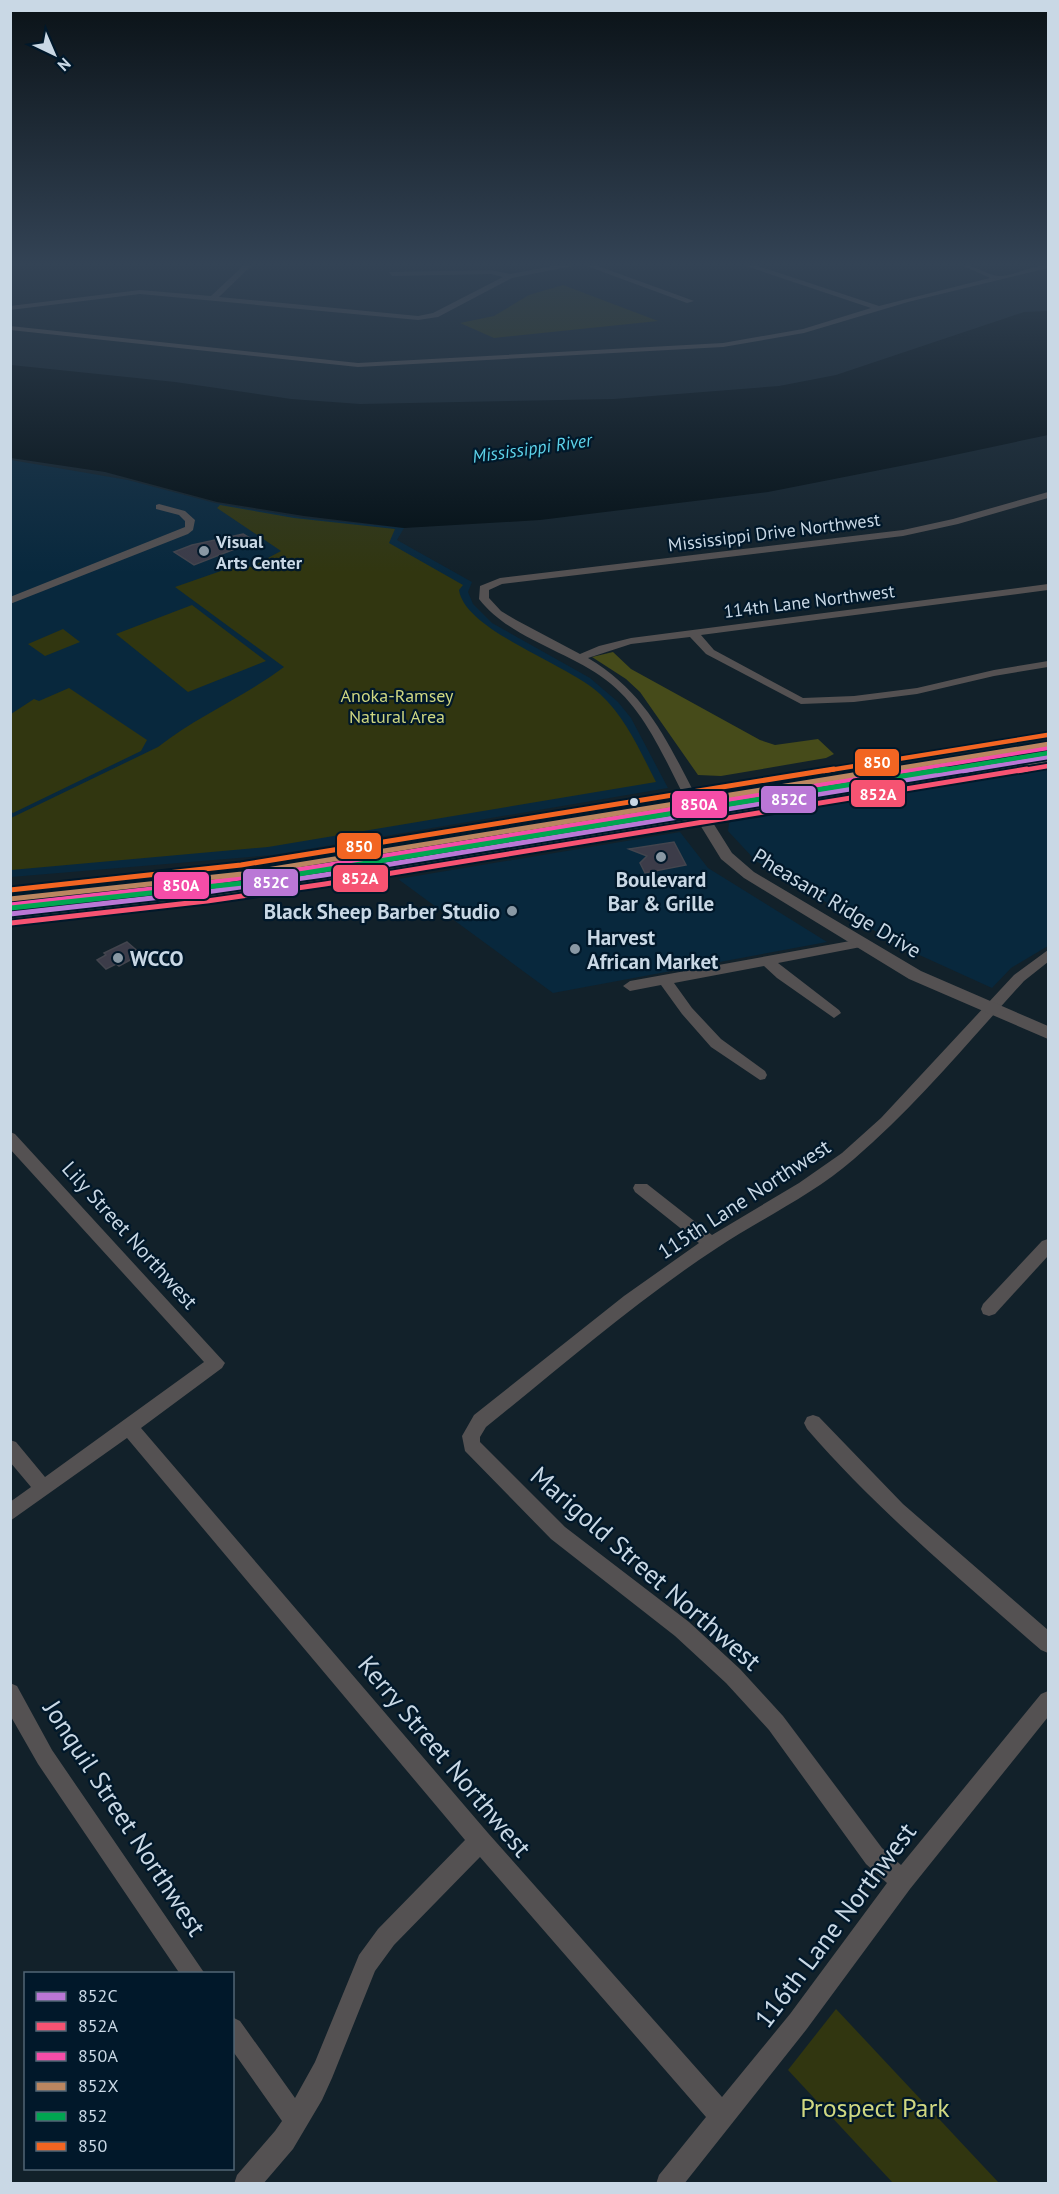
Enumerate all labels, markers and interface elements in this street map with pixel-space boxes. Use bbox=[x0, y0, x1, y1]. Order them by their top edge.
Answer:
north arrow bbox=[24, 24, 84, 84]
text: N bbox=[54, 54, 75, 76]
water label: Mississippi River bbox=[471, 428, 594, 468]
street label: Mississippi Drive Northwest bbox=[667, 508, 881, 556]
place label: Visual Arts Center bbox=[215, 530, 303, 574]
marker: Visual Arts Center bbox=[197, 544, 211, 558]
street label: 114th Lane Northwest bbox=[722, 579, 896, 623]
park label: Anoka-Ramsey Natural Area bbox=[341, 684, 454, 728]
line badge: 850 bbox=[854, 748, 900, 777]
text: 850 bbox=[863, 752, 891, 772]
line badge: 852A bbox=[850, 779, 906, 808]
text: 852A bbox=[860, 784, 897, 804]
line badge: 852C bbox=[760, 785, 817, 814]
text: 852C bbox=[771, 789, 807, 809]
line badge: 850A bbox=[671, 790, 728, 819]
text: 850A bbox=[681, 794, 718, 814]
unlabelled marker bbox=[628, 796, 640, 808]
line badge: 850 bbox=[336, 832, 382, 860]
text: 850 bbox=[345, 836, 373, 856]
street label: Pheasant Ridge Drive bbox=[748, 842, 926, 964]
marker: Boulevard Bar & Grille bbox=[654, 850, 668, 864]
line badge: 852A bbox=[332, 864, 389, 893]
place label: Boulevard Bar & Grille bbox=[608, 866, 714, 917]
line badge: 852C bbox=[242, 868, 299, 897]
text: 852A bbox=[342, 868, 379, 888]
line badge: 850A bbox=[153, 871, 210, 900]
text: 852C bbox=[253, 872, 289, 892]
text: 850A bbox=[163, 875, 200, 895]
place label: Black Sheep Barber Studio bbox=[264, 898, 500, 925]
marker: Black Sheep Barber Studio bbox=[505, 904, 519, 918]
place label: Harvest African Market bbox=[587, 924, 719, 975]
marker: Harvest African Market bbox=[568, 942, 582, 956]
place label: WCCO bbox=[130, 945, 184, 972]
marker: WCCO bbox=[111, 951, 125, 965]
street label: 115th Lane Northwest bbox=[652, 1133, 836, 1265]
street label: Lily Street Northwest bbox=[56, 1155, 204, 1315]
street label: Marigold Street Northwest bbox=[524, 1459, 768, 1677]
street label: Kerry Street Northwest bbox=[351, 1649, 539, 1864]
street label: Jonquil Street Northwest bbox=[36, 1693, 214, 1942]
street label: 116th Lane Northwest bbox=[747, 1816, 923, 2034]
legend bbox=[24, 1972, 234, 2170]
text: 852C bbox=[78, 1984, 118, 2007]
text: 852A bbox=[78, 2014, 118, 2037]
text: 850A bbox=[78, 2044, 118, 2067]
text: 852X bbox=[78, 2074, 119, 2097]
park label: Prospect Park bbox=[800, 2091, 950, 2124]
text: 852 bbox=[78, 2104, 107, 2127]
text: 850 bbox=[78, 2134, 108, 2157]

